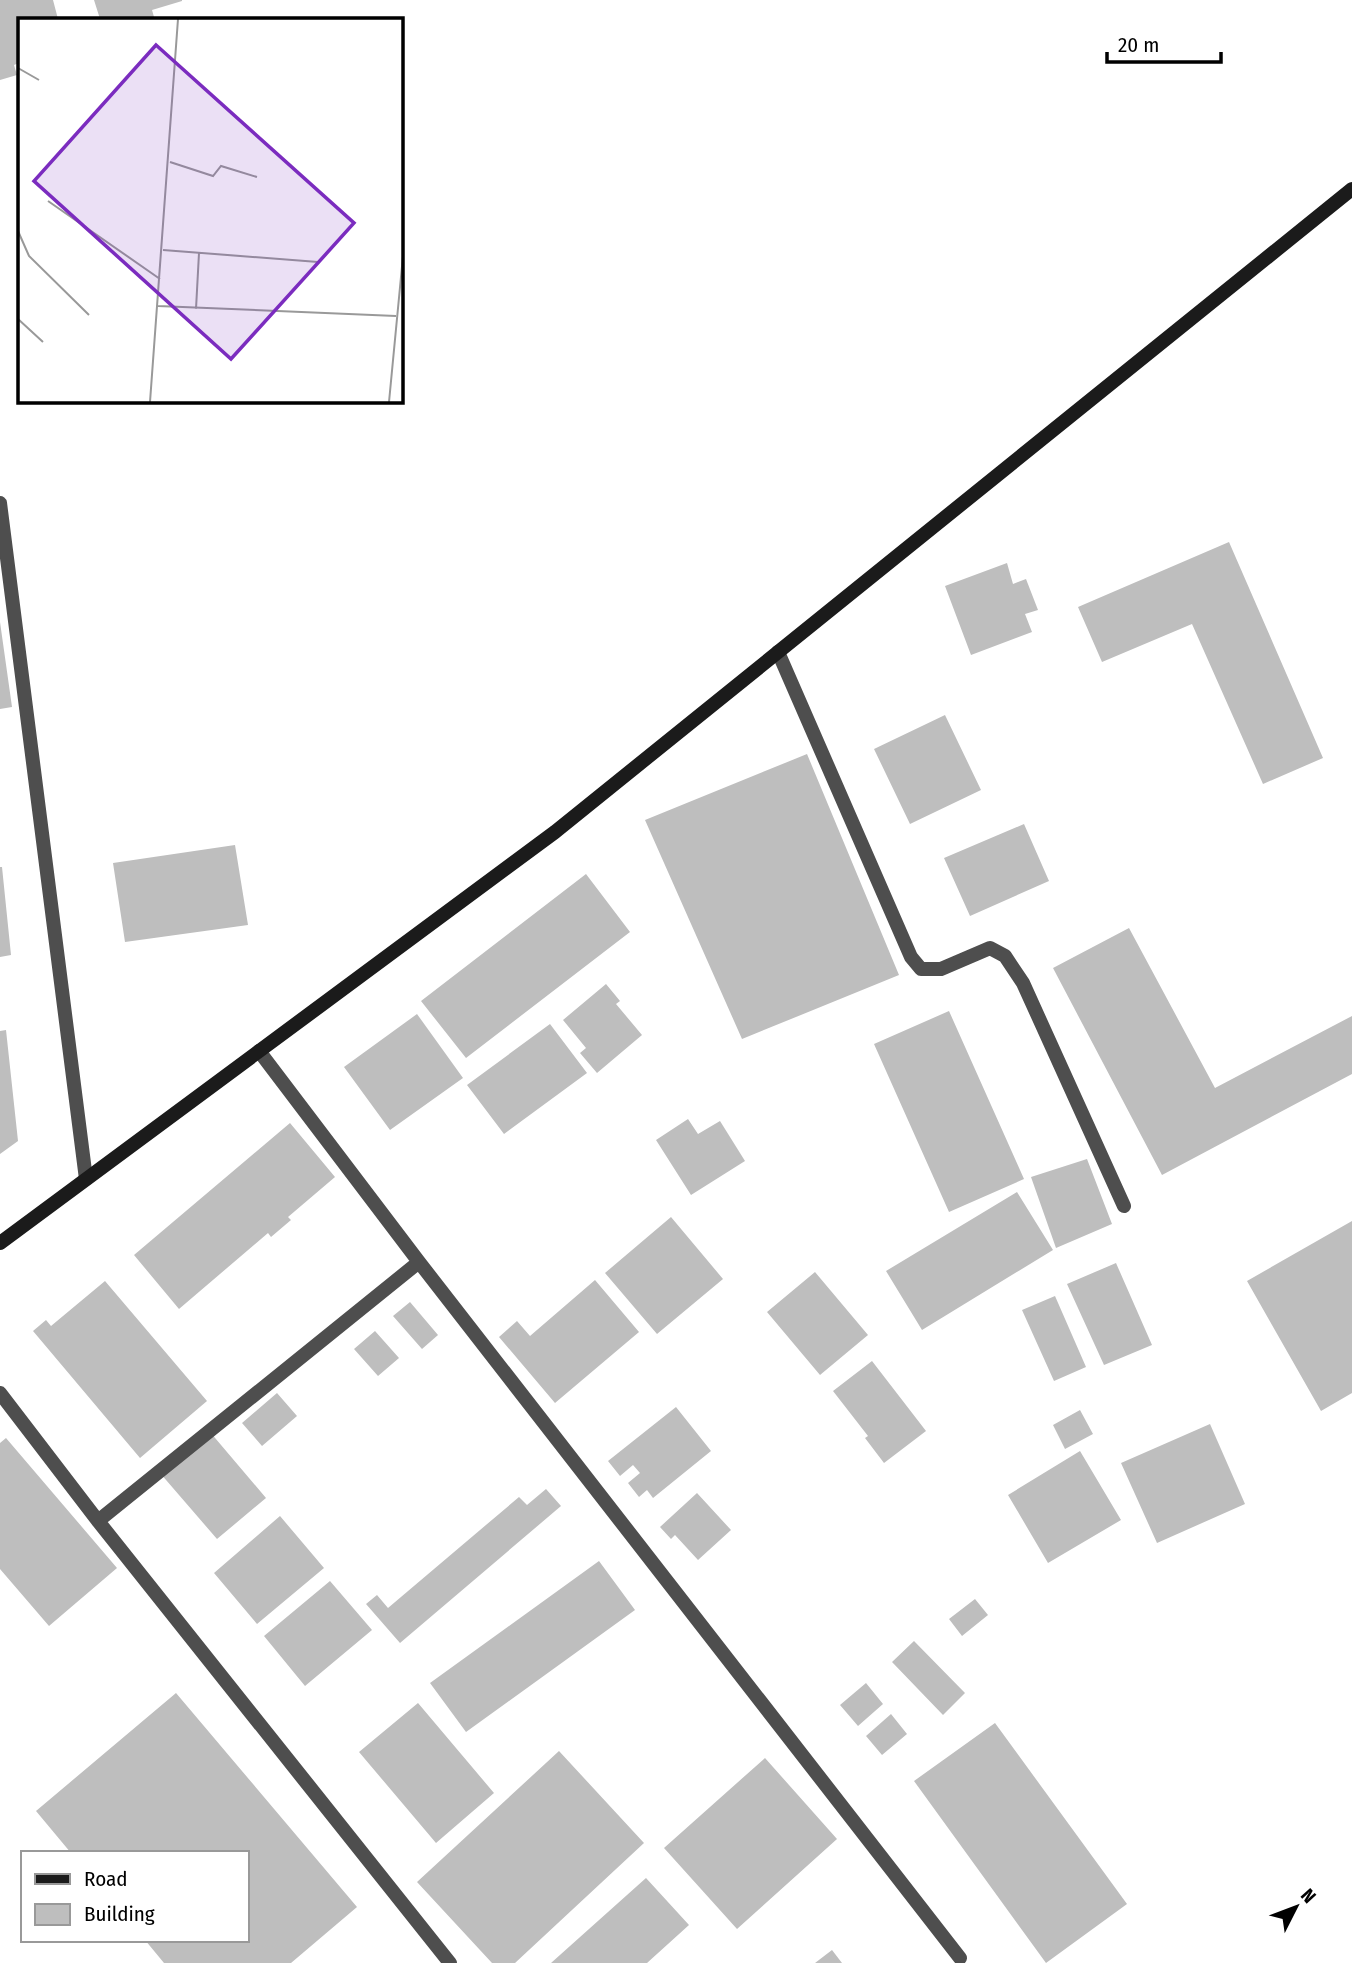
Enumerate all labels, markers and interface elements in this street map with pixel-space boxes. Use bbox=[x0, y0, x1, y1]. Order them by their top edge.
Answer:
inset map bbox=[18, 18, 402, 402]
scale bar bbox=[1107, 21, 1221, 65]
text: 20 m bbox=[1118, 32, 1159, 58]
legend bbox=[21, 1851, 248, 1942]
text: Road bbox=[84, 1866, 128, 1892]
north arrow bbox=[1261, 1872, 1331, 1942]
text: N bbox=[1296, 1884, 1321, 1908]
text: Building bbox=[84, 1901, 155, 1927]

